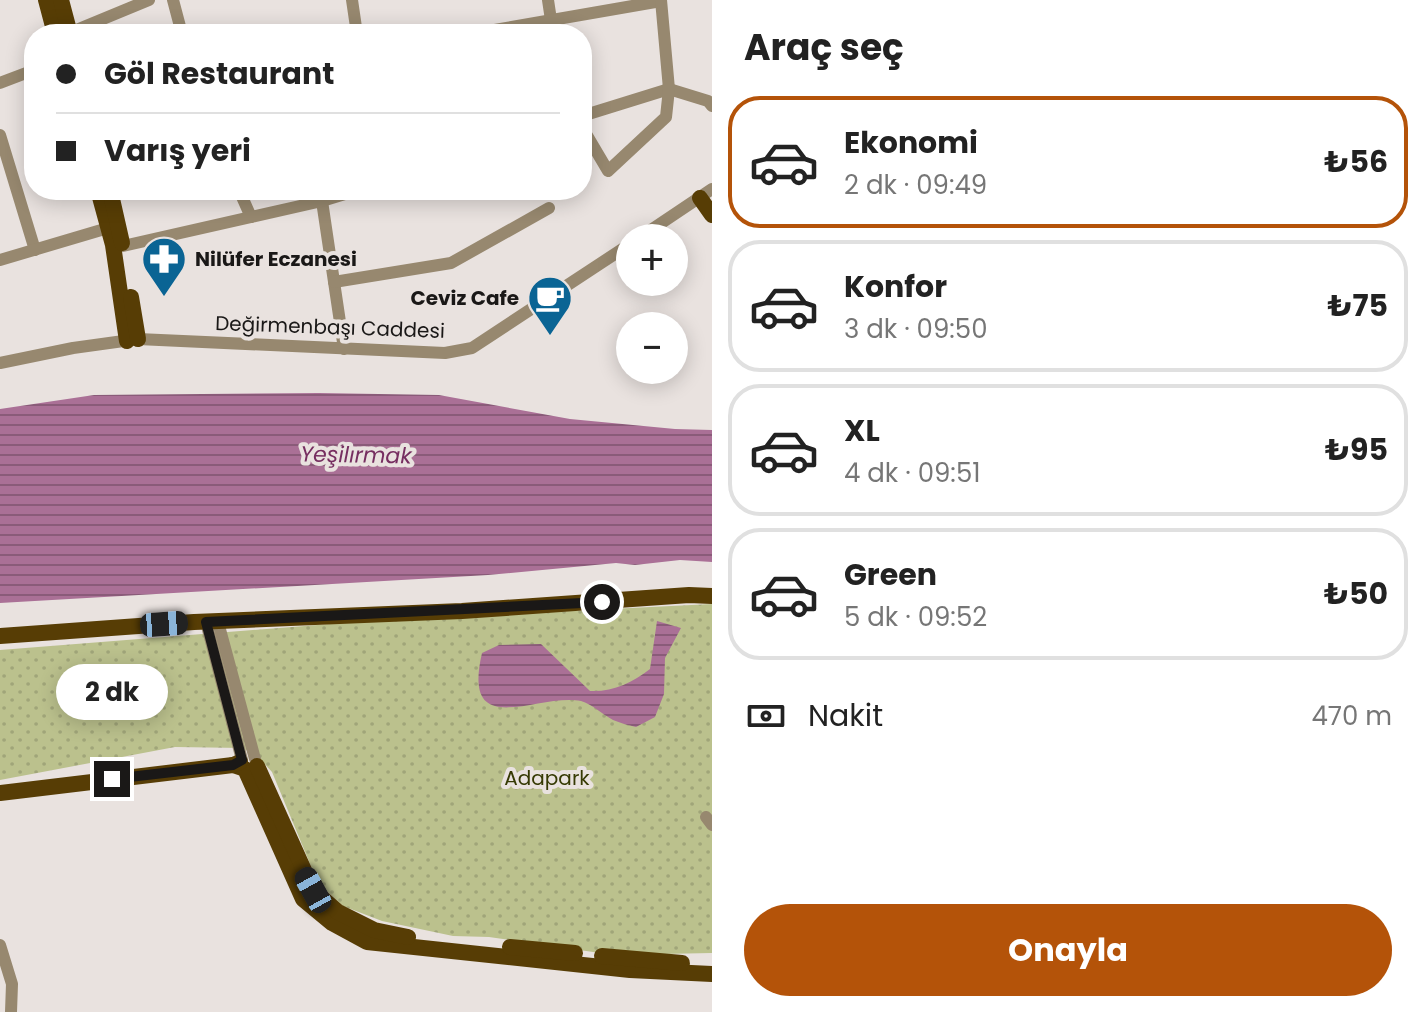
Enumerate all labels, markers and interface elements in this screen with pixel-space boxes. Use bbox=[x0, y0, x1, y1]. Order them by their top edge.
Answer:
text: Araç seç bbox=[744, 22, 904, 73]
text: Göl Restaurant bbox=[104, 52, 334, 95]
text: Ekonomi bbox=[844, 121, 978, 164]
icon: car bbox=[748, 126, 820, 198]
text: Varış yeri bbox=[104, 129, 251, 172]
text: ₺56 bbox=[1324, 140, 1388, 183]
text: 2 dk · 09:49 bbox=[844, 167, 987, 203]
map controls bbox=[616, 224, 688, 384]
button: + bbox=[616, 224, 688, 296]
pharmacy icon: Nilüfer Eczanesi bbox=[140, 235, 188, 298]
place label: Nilüfer Eczanesi bbox=[195, 245, 357, 273]
text: Konfor bbox=[844, 265, 947, 308]
icon: car bbox=[748, 270, 820, 342]
cafe icon: Ceviz Cafe bbox=[526, 274, 574, 337]
place label: Ceviz Cafe bbox=[411, 284, 519, 312]
text: ₺75 bbox=[1327, 284, 1388, 327]
street label: Değirmenbaşı Caddesi bbox=[215, 309, 445, 345]
text: 3 dk · 09:50 bbox=[844, 311, 988, 347]
button: − bbox=[616, 312, 688, 384]
text: XL bbox=[844, 409, 880, 452]
icon: car bbox=[748, 414, 820, 486]
text: ₺95 bbox=[1325, 428, 1388, 471]
water label: Yeşilırmak bbox=[300, 439, 414, 471]
text: 4 dk · 09:51 bbox=[844, 455, 981, 491]
text: Green bbox=[844, 553, 937, 596]
icon: car bbox=[748, 558, 820, 630]
text: ₺50 bbox=[1324, 572, 1388, 615]
route start bbox=[584, 584, 620, 620]
text: 5 dk · 09:52 bbox=[844, 599, 987, 635]
car bbox=[139, 610, 189, 638]
callout: 2 dk bbox=[56, 663, 168, 719]
text: 2 dk bbox=[85, 674, 139, 710]
icon: cash bbox=[744, 694, 788, 738]
text: Nakit bbox=[808, 694, 883, 737]
text: 470 m bbox=[1311, 698, 1392, 734]
route end bbox=[94, 761, 130, 797]
park label: Adapark bbox=[504, 764, 590, 792]
car bbox=[291, 863, 335, 917]
button: Onayla bbox=[744, 904, 1392, 996]

